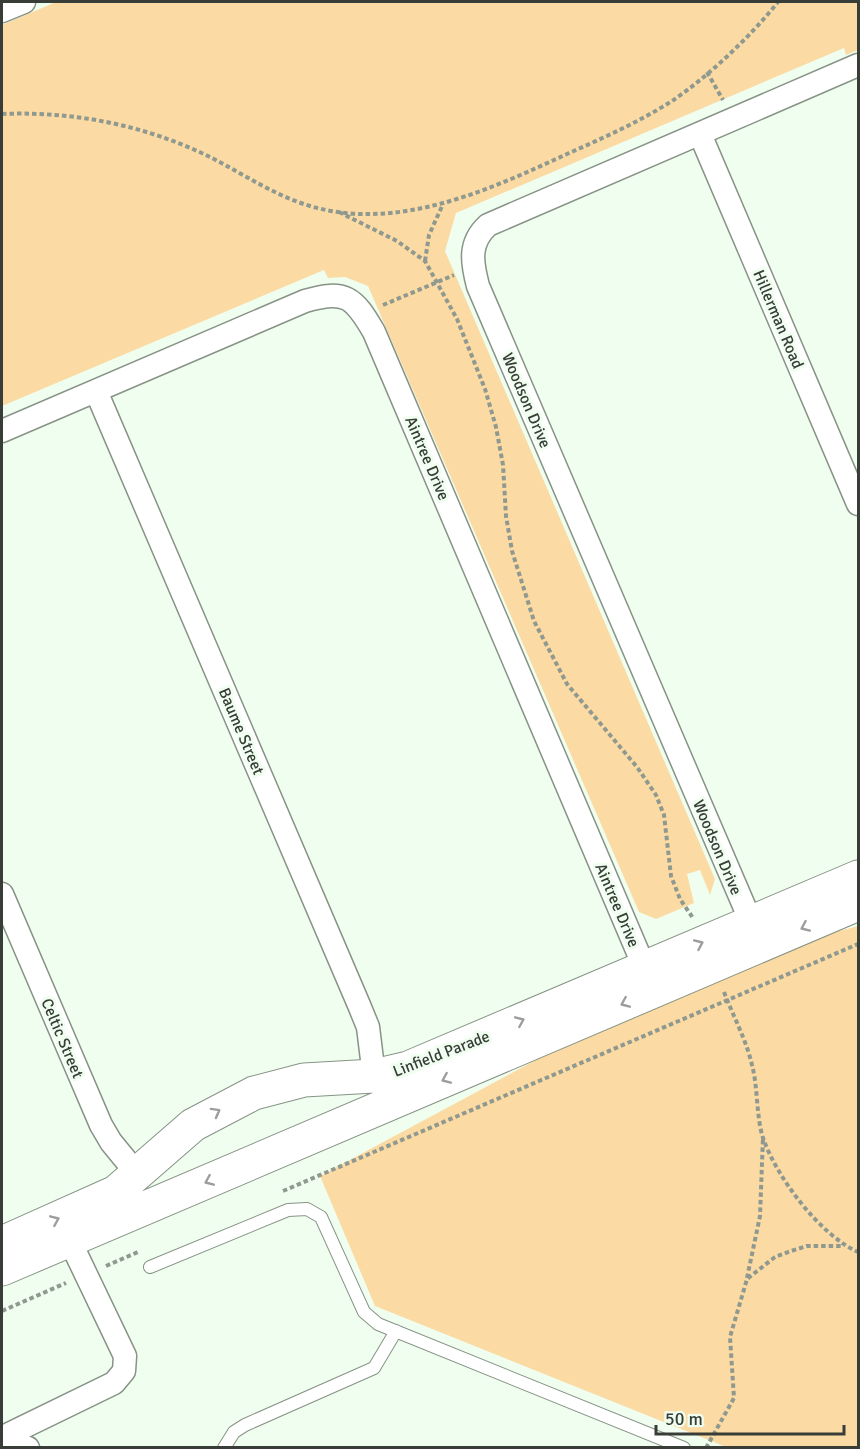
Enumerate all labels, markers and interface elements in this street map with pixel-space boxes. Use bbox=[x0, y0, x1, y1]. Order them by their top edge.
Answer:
street label: Hillerman Road bbox=[748, 267, 808, 372]
street label: Woodson Drive bbox=[497, 350, 555, 451]
street label: Aintree Drive bbox=[400, 413, 454, 503]
street label: Baume Street bbox=[214, 685, 269, 778]
street label: Woodson Drive bbox=[688, 797, 746, 898]
street label: Aintree Drive bbox=[590, 860, 644, 950]
one-way arrow bbox=[800, 920, 811, 932]
one-way arrow bbox=[693, 939, 704, 951]
street label: Celtic Street bbox=[36, 995, 88, 1082]
one-way arrow bbox=[621, 996, 632, 1008]
one-way arrow bbox=[514, 1016, 525, 1028]
street label: Linfield Parade bbox=[390, 1026, 493, 1082]
one-way arrow bbox=[441, 1072, 452, 1084]
one-way arrow bbox=[209, 1108, 220, 1119]
one-way arrow bbox=[204, 1174, 215, 1186]
one-way arrow bbox=[49, 1215, 60, 1227]
scale bar bbox=[656, 1398, 844, 1436]
text: 50 m bbox=[665, 1408, 703, 1430]

